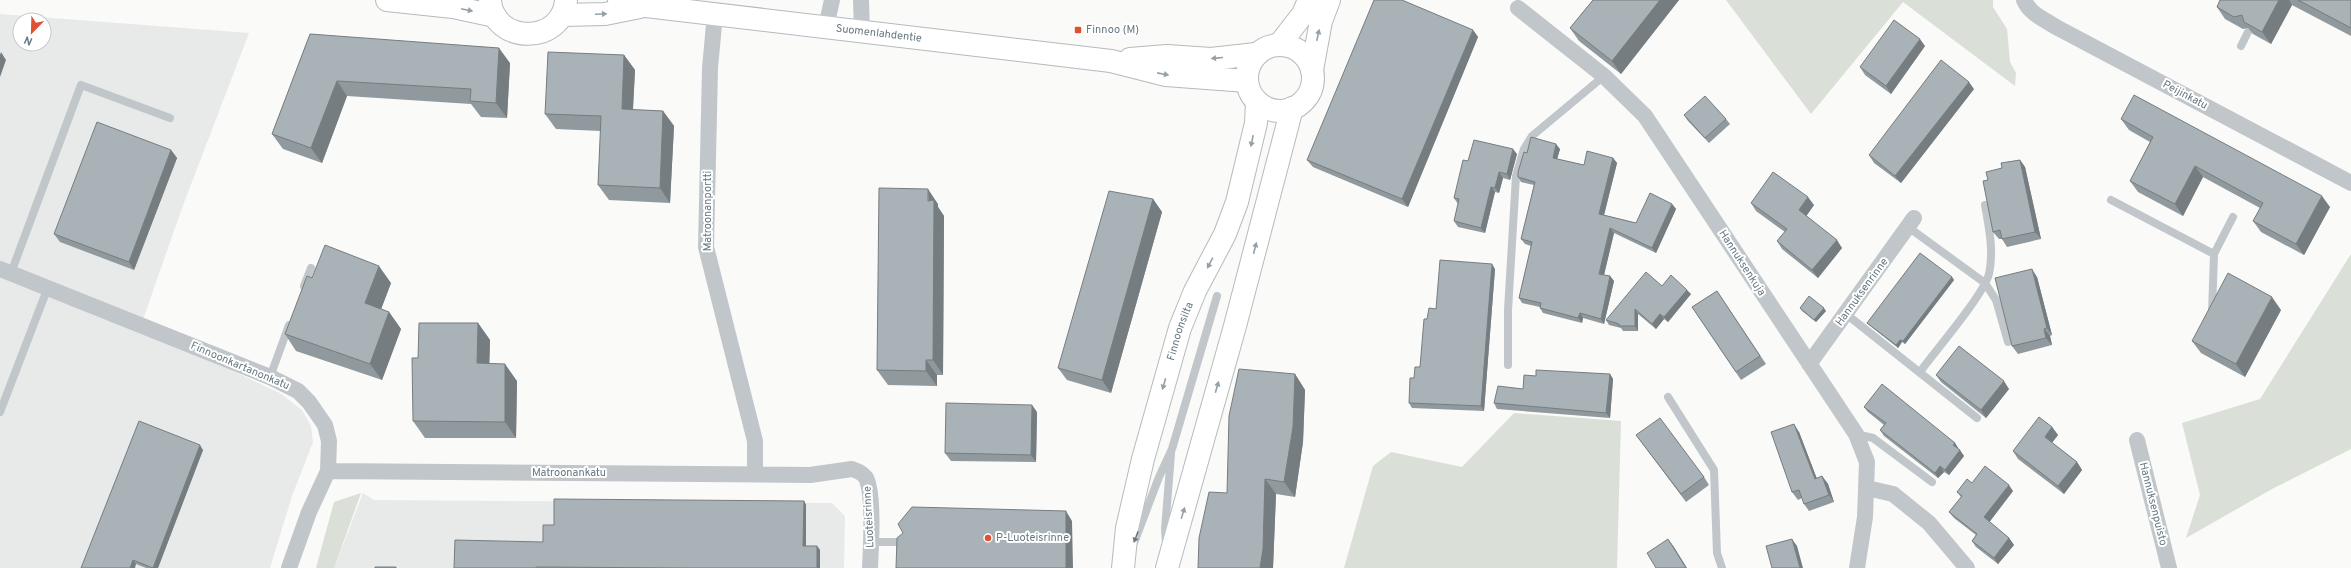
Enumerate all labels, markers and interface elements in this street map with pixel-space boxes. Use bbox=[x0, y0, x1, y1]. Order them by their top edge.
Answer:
one-way arrow bbox=[461, 7, 473, 13]
one-way arrow bbox=[595, 10, 607, 17]
north arrow bbox=[12, 12, 52, 52]
street label: Suomenlahdentie bbox=[835, 21, 923, 46]
place label: Finnoo (M) bbox=[1086, 23, 1139, 37]
marker: Finnoo (M) bbox=[1073, 25, 1083, 35]
one-way arrow bbox=[1316, 29, 1322, 41]
text: N bbox=[22, 32, 35, 48]
one-way arrow bbox=[1211, 54, 1223, 61]
one-way arrow bbox=[1157, 71, 1169, 77]
street label: Peijinkatu bbox=[2160, 77, 2210, 113]
one-way arrow bbox=[1249, 135, 1255, 147]
street label: Matroonanportti bbox=[701, 171, 715, 251]
street label: Hannuksenkuja bbox=[1716, 227, 1769, 299]
one-way arrow bbox=[1253, 242, 1259, 255]
street label: Hannuksenrinne bbox=[1833, 255, 1891, 329]
one-way arrow bbox=[1207, 257, 1213, 269]
street label: Finnoonsilta bbox=[1164, 300, 1197, 362]
street label: Finnoonkartanonkatu bbox=[188, 339, 292, 393]
one-way arrow bbox=[1161, 378, 1167, 390]
one-way arrow bbox=[1214, 381, 1220, 393]
street label: Hannuksenpuisto bbox=[2136, 461, 2170, 547]
street label: Matroonankatu bbox=[532, 466, 606, 480]
street label: Luoteisrinne bbox=[860, 486, 878, 548]
one-way arrow bbox=[1180, 506, 1186, 518]
place label: P-Luoteisrinne bbox=[996, 531, 1069, 545]
one-way arrow bbox=[1133, 532, 1139, 544]
marker: P-Luoteisrinne bbox=[983, 533, 993, 543]

